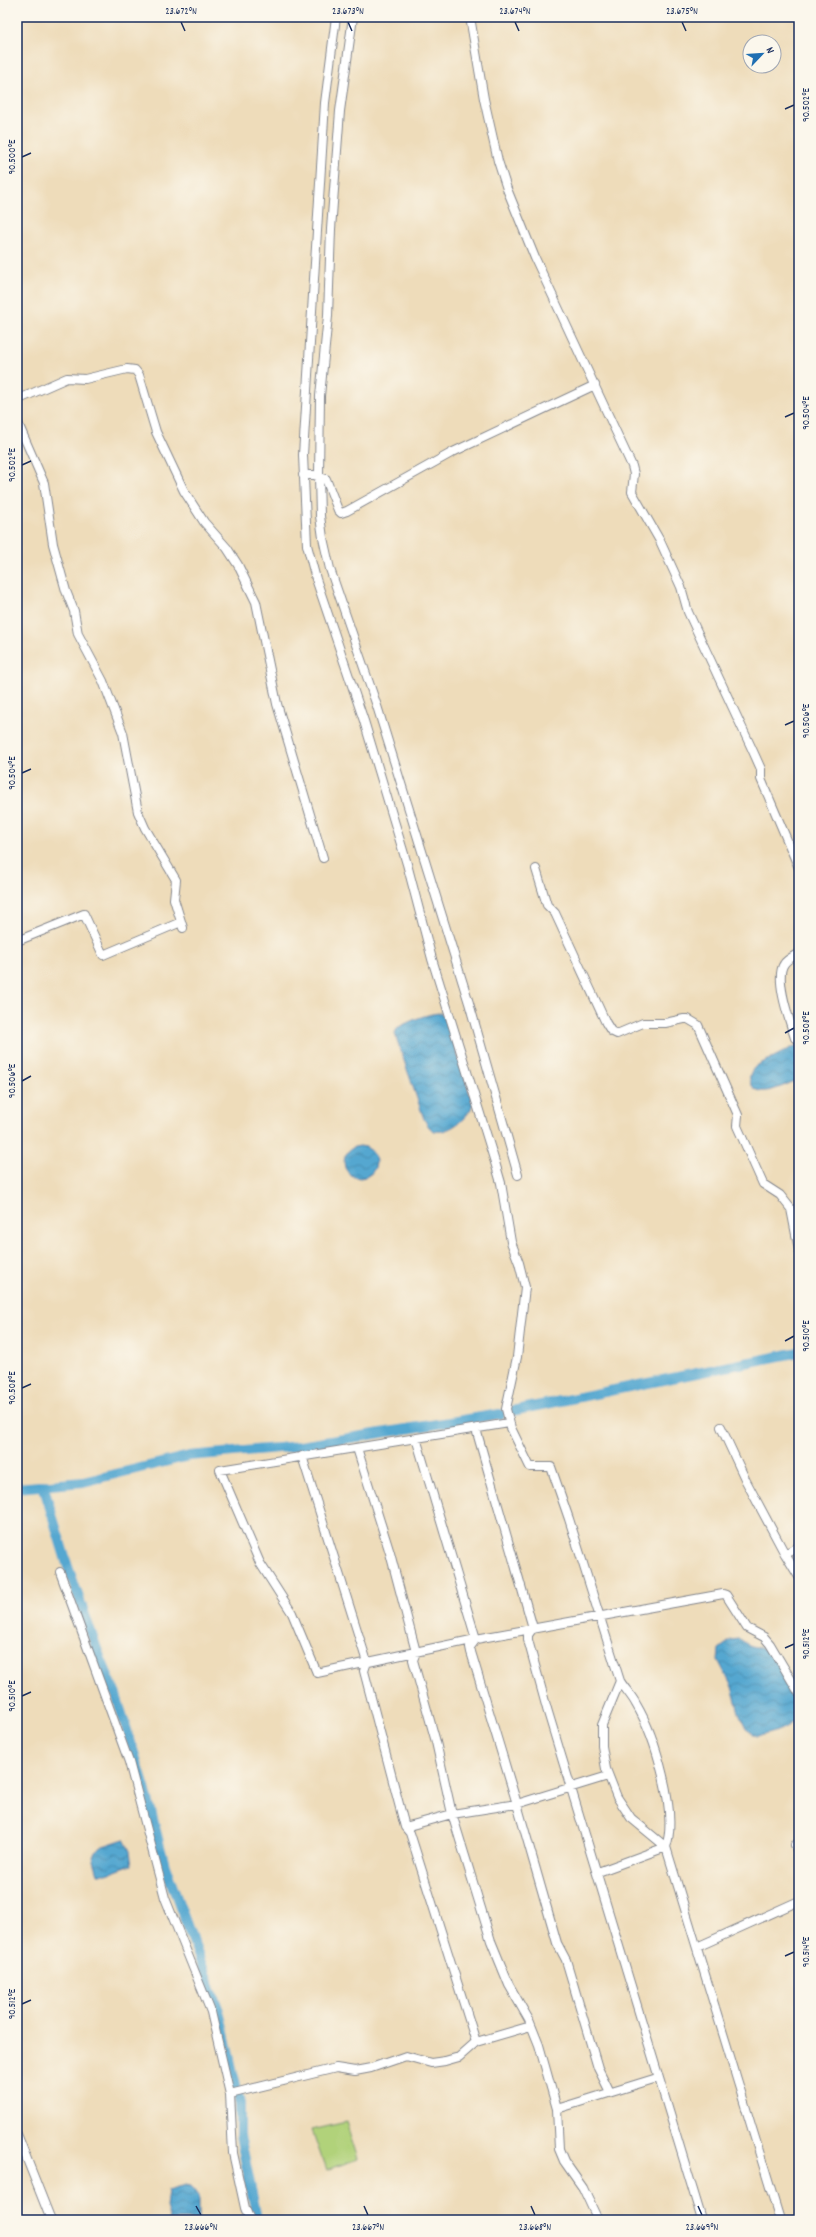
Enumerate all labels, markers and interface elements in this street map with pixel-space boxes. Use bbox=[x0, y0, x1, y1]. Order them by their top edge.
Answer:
text: 23.672°N bbox=[165, 5, 197, 19]
text: 23.673°N bbox=[332, 5, 364, 19]
text: 23.674°N bbox=[499, 5, 531, 19]
text: 23.675°N bbox=[666, 5, 698, 19]
north arrow bbox=[742, 34, 782, 74]
text: N bbox=[761, 45, 778, 57]
text: 90.502°E bbox=[800, 88, 814, 122]
text: 90.500°E bbox=[6, 139, 20, 174]
text: 90.504°E bbox=[800, 396, 814, 430]
text: 90.502°E bbox=[6, 448, 20, 482]
text: 90.506°E bbox=[800, 703, 814, 738]
text: 90.504°E bbox=[6, 756, 20, 790]
text: 90.508°E bbox=[800, 1011, 814, 1045]
text: 90.506°E bbox=[6, 1063, 20, 1098]
text: 90.510°E bbox=[800, 1320, 814, 1352]
text: 90.508°E bbox=[6, 1371, 20, 1405]
text: 90.512°E bbox=[800, 1628, 814, 1659]
text: 90.510°E bbox=[6, 1680, 20, 1712]
text: 90.514°E bbox=[800, 1936, 814, 1967]
text: 90.512°E bbox=[6, 1988, 20, 2019]
text: 23.666°N bbox=[184, 2221, 218, 2235]
text: 23.667°N bbox=[352, 2221, 384, 2235]
text: 23.668°N bbox=[519, 2221, 551, 2235]
text: 23.669°N bbox=[686, 2221, 719, 2235]

